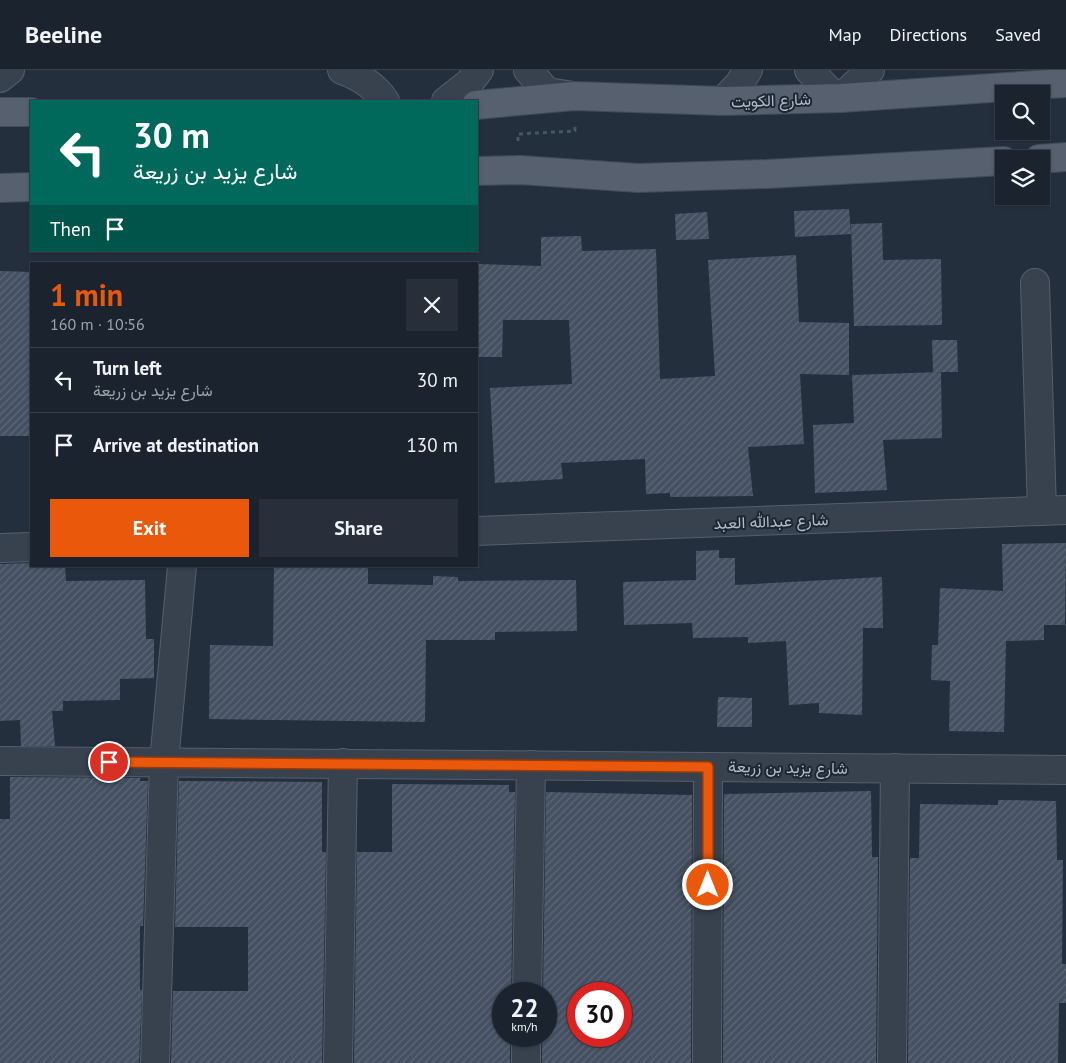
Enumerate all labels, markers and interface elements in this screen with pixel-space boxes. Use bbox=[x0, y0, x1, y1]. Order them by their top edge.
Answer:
text: Beeline bbox=[25, 19, 102, 50]
text: Map bbox=[829, 23, 861, 46]
text: Directions bbox=[889, 23, 967, 46]
text: Saved bbox=[995, 23, 1041, 46]
map controls bbox=[995, 85, 1050, 205]
button: search bbox=[995, 85, 1050, 140]
street label: شارع الكويت bbox=[731, 89, 811, 113]
text: 30 m bbox=[133, 112, 210, 158]
icon: left bbox=[50, 120, 115, 185]
button: layers bbox=[995, 150, 1050, 205]
text: شارع يزيد بن زريعة bbox=[133, 157, 297, 185]
icon: arrive bbox=[101, 215, 129, 243]
text: Then bbox=[50, 217, 91, 241]
text: 1 min bbox=[50, 275, 123, 314]
button: close bbox=[406, 279, 458, 331]
text: 160 m · 10:56 bbox=[50, 314, 145, 334]
text: Turn left bbox=[93, 356, 162, 380]
icon: left bbox=[50, 366, 78, 394]
text: 30 m bbox=[417, 368, 458, 392]
text: شارع يزيد بن زريعة bbox=[93, 380, 213, 400]
icon: arrive bbox=[50, 431, 78, 459]
text: Arrive at destination bbox=[93, 433, 259, 457]
text: 130 m bbox=[406, 433, 458, 457]
button: Exit bbox=[50, 499, 249, 557]
button: Share bbox=[259, 499, 458, 557]
street label: شارع عبدالله العبد bbox=[713, 509, 829, 535]
pin bbox=[88, 741, 130, 783]
icon: arrive bbox=[95, 748, 123, 776]
street label: شارع يزيد بن زريعة bbox=[728, 756, 848, 780]
position arrow bbox=[681, 858, 733, 910]
speed limit sign: 30 bbox=[567, 982, 632, 1047]
text: 22 bbox=[510, 992, 539, 1024]
text: km/h bbox=[511, 1019, 538, 1034]

